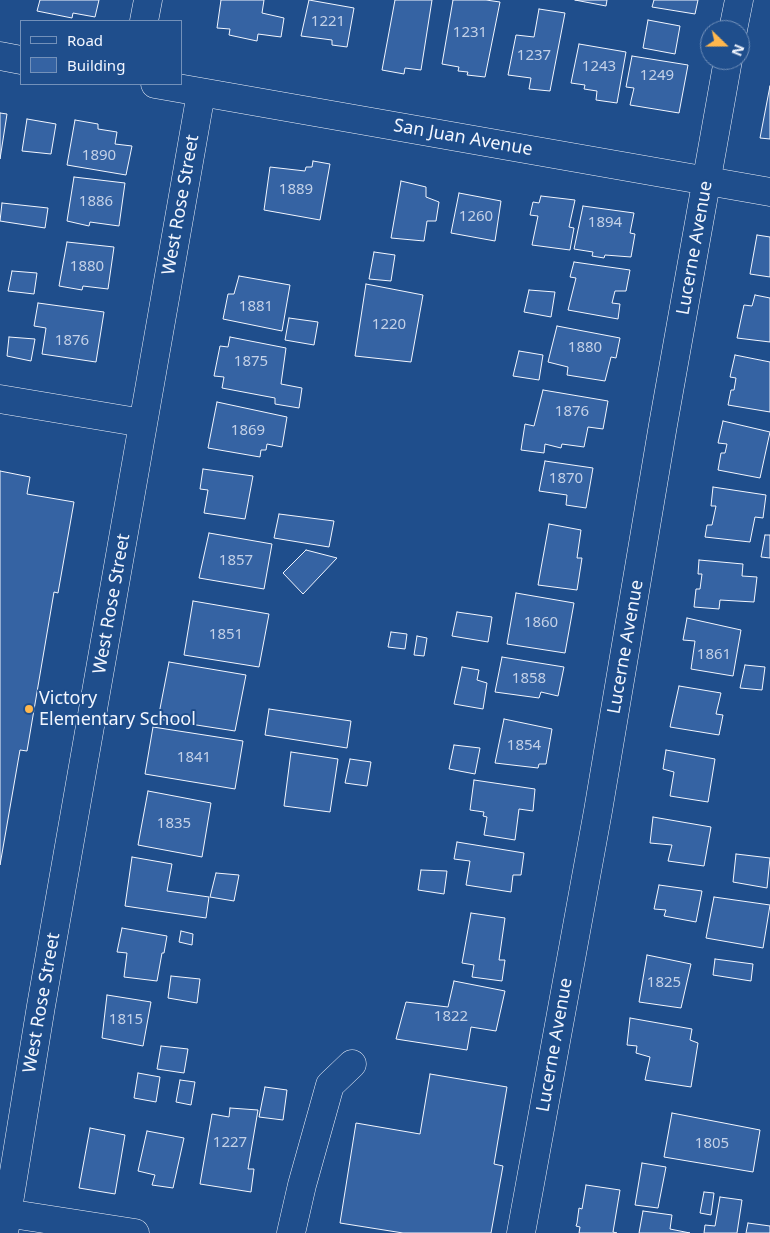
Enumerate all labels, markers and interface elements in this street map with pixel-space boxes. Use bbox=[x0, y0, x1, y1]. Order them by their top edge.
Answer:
house number: 1221 bbox=[311, 13, 345, 31]
legend bbox=[20, 20, 182, 85]
north arrow bbox=[700, 20, 750, 70]
house number: 1231 bbox=[453, 24, 487, 42]
text: Road bbox=[67, 30, 103, 50]
text: N bbox=[728, 42, 749, 59]
house number: 1237 bbox=[517, 47, 551, 65]
text: Building bbox=[67, 55, 125, 75]
house number: 1243 bbox=[582, 58, 616, 76]
house number: 1249 bbox=[640, 67, 674, 85]
street label: San Juan Avenue bbox=[392, 115, 534, 161]
street label: West Rose Street bbox=[158, 133, 204, 277]
house number: 1890 bbox=[82, 147, 116, 165]
street label: Lucerne Avenue bbox=[673, 179, 717, 317]
house number: 1889 bbox=[279, 181, 313, 199]
house number: 1886 bbox=[79, 193, 113, 211]
house number: 1260 bbox=[459, 208, 493, 226]
house number: 1894 bbox=[588, 214, 622, 232]
house number: 1880 bbox=[70, 258, 104, 276]
house number: 1881 bbox=[239, 298, 273, 316]
house number: 1220 bbox=[372, 316, 406, 334]
house number: 1876 bbox=[55, 332, 89, 350]
house number: 1880 bbox=[568, 339, 602, 357]
house number: 1875 bbox=[234, 353, 268, 371]
house number: 1876 bbox=[555, 403, 589, 421]
house number: 1869 bbox=[231, 422, 265, 440]
house number: 1870 bbox=[549, 470, 583, 488]
street label: West Rose Street bbox=[89, 532, 135, 676]
house number: 1857 bbox=[219, 552, 253, 570]
street label: Lucerne Avenue bbox=[604, 578, 648, 716]
house number: 1860 bbox=[524, 614, 558, 632]
house number: 1851 bbox=[209, 626, 243, 644]
house number: 1861 bbox=[697, 646, 731, 664]
house number: 1858 bbox=[512, 670, 546, 688]
place label: Victory Elementary School bbox=[39, 688, 196, 731]
marker: Victory Elementary School bbox=[23, 703, 35, 715]
house number: 1854 bbox=[507, 737, 541, 755]
house number: 1841 bbox=[177, 749, 211, 767]
house number: 1835 bbox=[157, 815, 191, 833]
street label: West Rose Street bbox=[19, 931, 65, 1075]
house number: 1825 bbox=[647, 974, 681, 992]
street label: Lucerne Avenue bbox=[533, 976, 577, 1114]
house number: 1822 bbox=[434, 1008, 468, 1026]
house number: 1815 bbox=[109, 1011, 143, 1029]
house number: 1227 bbox=[213, 1134, 247, 1152]
house number: 1805 bbox=[695, 1135, 729, 1153]

